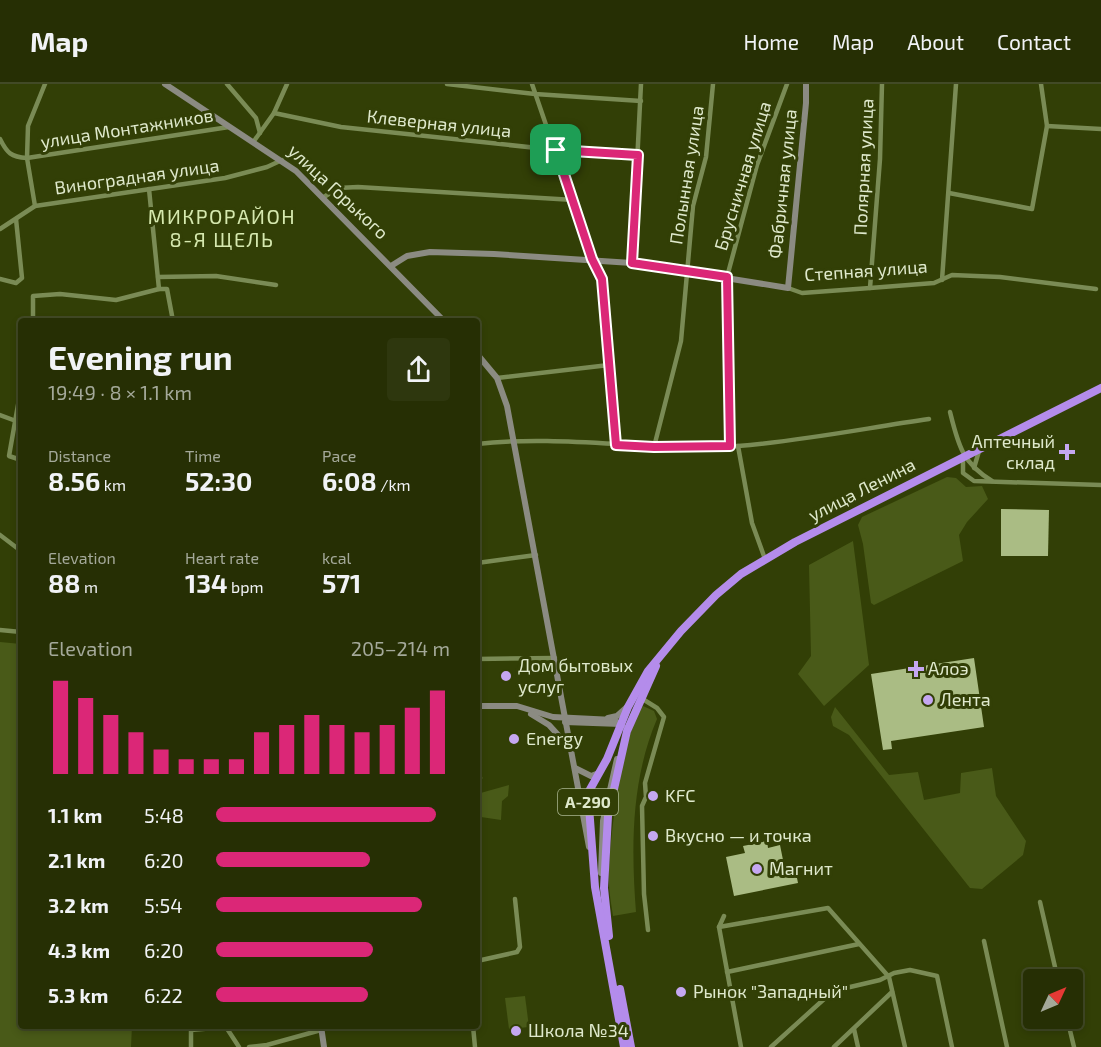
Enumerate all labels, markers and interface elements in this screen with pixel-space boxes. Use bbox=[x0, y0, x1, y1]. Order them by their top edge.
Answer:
text: Map bbox=[30, 24, 88, 58]
text: Home bbox=[743, 29, 799, 54]
text: Map bbox=[832, 29, 874, 54]
text: About bbox=[907, 29, 964, 54]
text: Contact bbox=[997, 29, 1071, 54]
street label: Полярная улица bbox=[848, 98, 878, 236]
street label: Брусничная улица bbox=[709, 99, 775, 253]
street label: улица Монтажников bbox=[39, 103, 215, 153]
street label: Клеверная улица bbox=[366, 104, 512, 142]
street label: Полынная улица bbox=[664, 104, 708, 246]
street label: Фабричная улица bbox=[763, 108, 801, 260]
pin bbox=[530, 124, 581, 175]
icon: arrive bbox=[539, 133, 572, 166]
street label: улица Горького bbox=[284, 139, 393, 243]
street label: Виноградная улица bbox=[53, 154, 221, 198]
district label: МИКРОРАЙОН 8-Я ЩЕЛЬ bbox=[148, 204, 296, 251]
street label: Степная улица bbox=[804, 255, 928, 285]
text: Evening run bbox=[48, 337, 233, 377]
button: share bbox=[387, 338, 450, 401]
text: 19:49 · 8 × 1.1 km bbox=[48, 380, 192, 404]
place label: Аптечный склад bbox=[971, 430, 1055, 473]
marker: Аптечный склад bbox=[1060, 445, 1074, 459]
text: Distance bbox=[48, 446, 111, 465]
text: Time bbox=[185, 446, 221, 465]
text: Pace bbox=[322, 446, 356, 465]
street label: улица Ленина bbox=[804, 453, 919, 526]
text: 8.56 bbox=[48, 465, 100, 496]
text: 52:30 bbox=[185, 465, 252, 496]
text: 6:08 bbox=[322, 465, 377, 496]
text: km bbox=[100, 475, 126, 494]
text: /km bbox=[377, 475, 411, 494]
text: Elevation bbox=[48, 548, 116, 567]
text: Heart rate bbox=[185, 548, 259, 567]
text: kcal bbox=[322, 548, 351, 567]
text: 88 bbox=[48, 567, 80, 598]
text: 134 bbox=[185, 567, 228, 598]
text: 571 bbox=[322, 567, 361, 598]
text: m bbox=[80, 577, 98, 596]
text: bpm bbox=[228, 577, 264, 596]
text: Elevation bbox=[48, 636, 133, 660]
text: 205–214 m bbox=[351, 636, 450, 660]
place label: Дом бытовых услуг bbox=[518, 654, 633, 697]
place label: Алоэ bbox=[928, 657, 969, 679]
marker: Алоэ bbox=[909, 662, 923, 676]
marker: Дом бытовых услуг bbox=[499, 669, 513, 683]
place label: Лента bbox=[940, 688, 991, 710]
marker: Лента bbox=[921, 693, 935, 707]
place label: Energy bbox=[526, 727, 583, 749]
marker: Energy bbox=[507, 732, 521, 746]
place label: KFC bbox=[665, 784, 695, 806]
road number: А-290 bbox=[558, 789, 618, 815]
marker: KFC bbox=[646, 789, 660, 803]
text: 1.1 km bbox=[48, 803, 102, 827]
text: 5:48 bbox=[144, 803, 184, 827]
place label: Вкусно — и точка bbox=[665, 824, 812, 846]
marker: Вкусно — и точка bbox=[646, 829, 660, 843]
text: 2.1 km bbox=[48, 848, 105, 872]
text: 6:20 bbox=[144, 848, 183, 872]
place label: Магнит bbox=[769, 857, 833, 879]
marker: Магнит bbox=[750, 862, 764, 876]
text: 3.2 km bbox=[48, 893, 109, 917]
text: 5:54 bbox=[144, 893, 182, 917]
text: 4.3 km bbox=[48, 938, 110, 962]
text: 6:20 bbox=[144, 938, 183, 962]
north arrow bbox=[1023, 969, 1083, 1029]
map controls bbox=[1023, 969, 1083, 1029]
place label: Рынок "Западный" bbox=[693, 980, 848, 1002]
text: 5.3 km bbox=[48, 983, 108, 1007]
text: 6:22 bbox=[144, 983, 183, 1007]
marker: Рынок "Западный" bbox=[674, 985, 688, 999]
place label: Школа №34 bbox=[528, 1019, 629, 1041]
marker: Школа №34 bbox=[509, 1024, 523, 1038]

